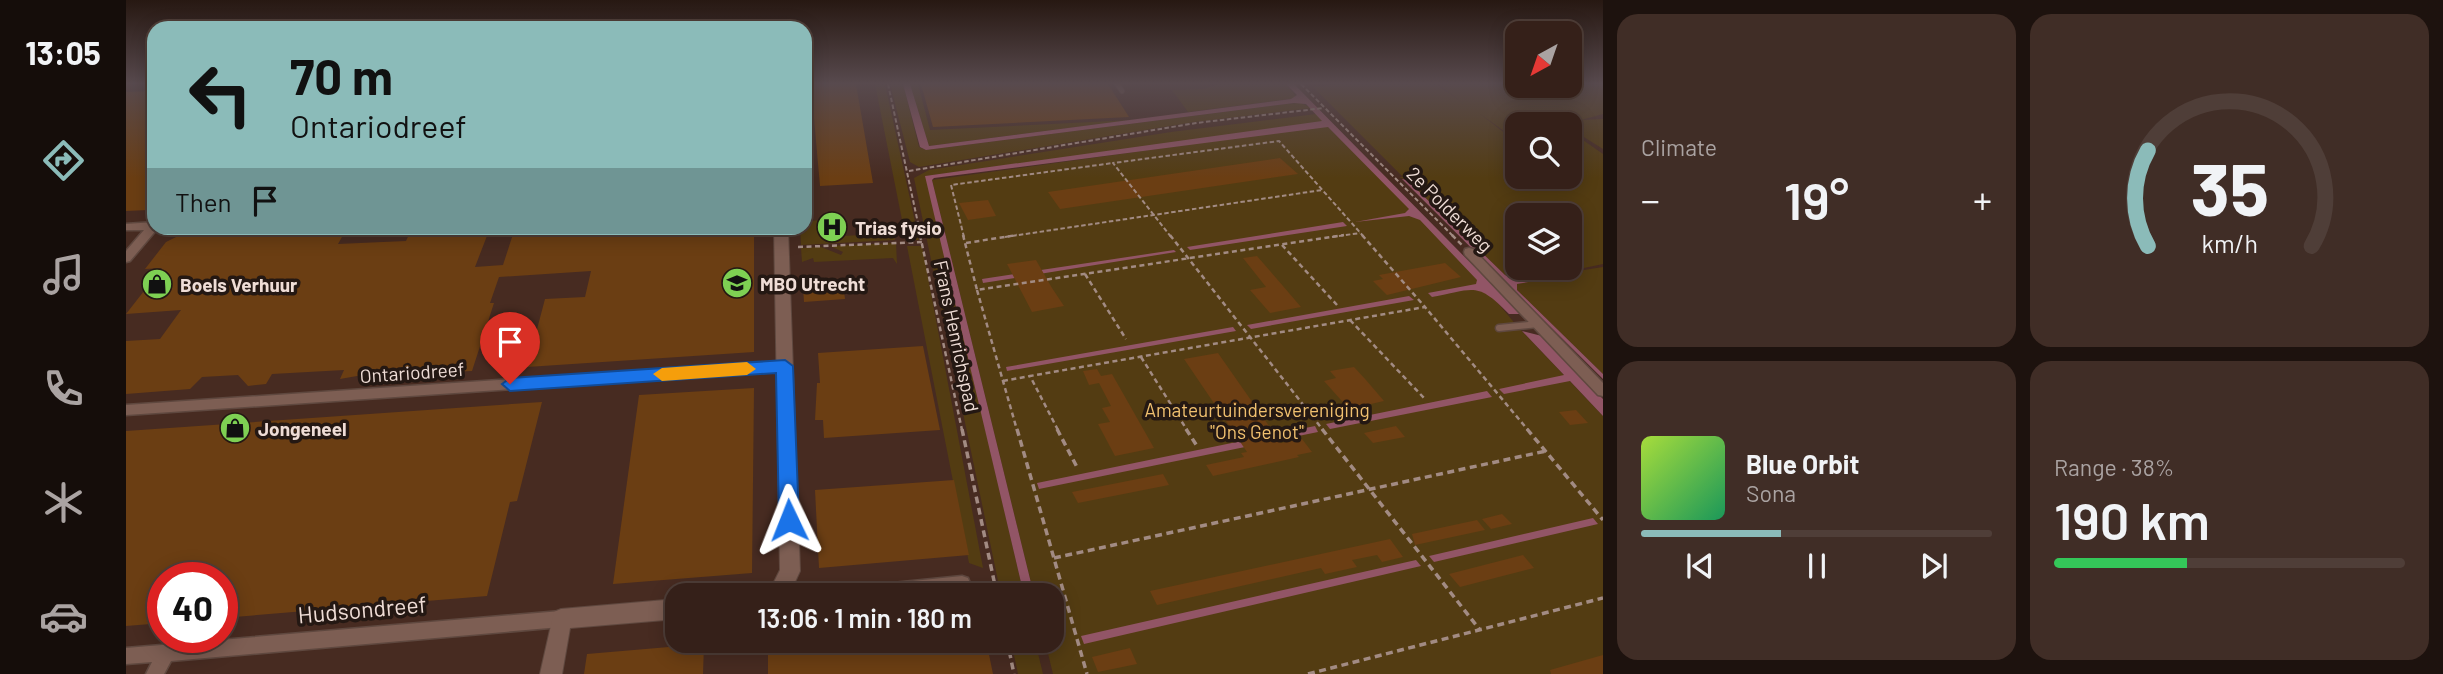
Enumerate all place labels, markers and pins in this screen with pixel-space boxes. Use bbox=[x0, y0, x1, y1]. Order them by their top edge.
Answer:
hospital icon: Trias fysio bbox=[815, 210, 849, 244]
place label: Trias fysio bbox=[855, 216, 942, 239]
school or university icon: MBO Utrecht bbox=[720, 266, 754, 300]
shop icon: Boels Verhuur bbox=[140, 267, 174, 301]
place label: MBO Utrecht bbox=[760, 272, 865, 295]
place label: Boels Verhuur bbox=[180, 273, 298, 296]
pin bbox=[480, 312, 540, 384]
shop icon: Jongeneel bbox=[218, 411, 252, 445]
place label: Jongeneel bbox=[258, 417, 347, 440]

